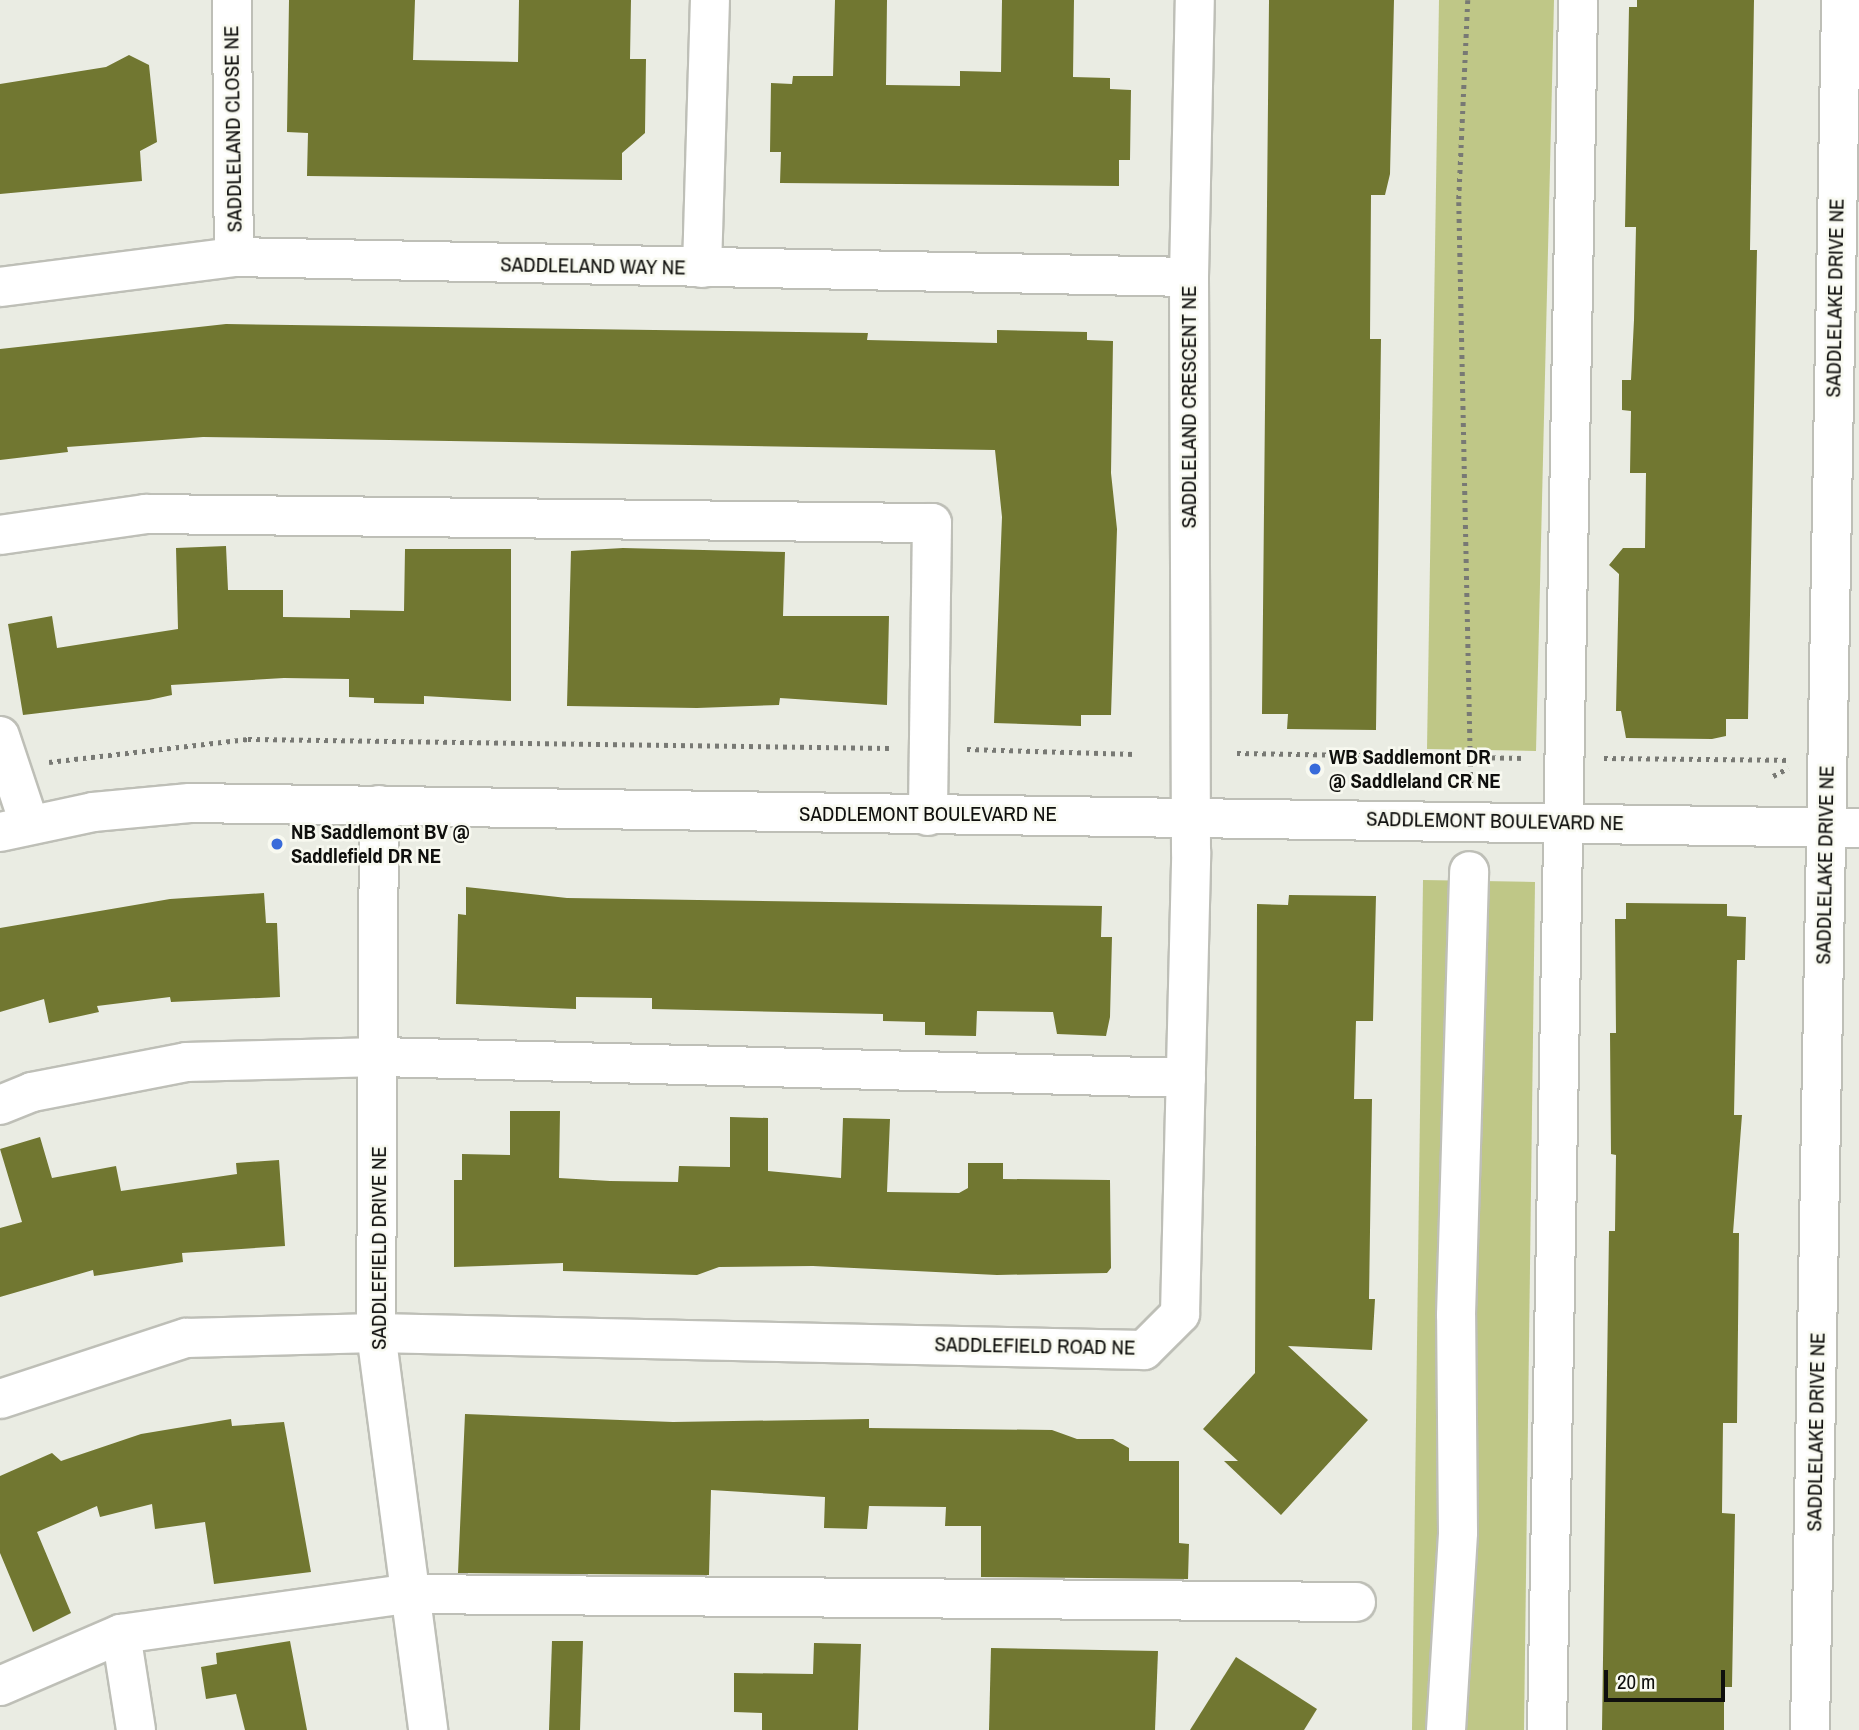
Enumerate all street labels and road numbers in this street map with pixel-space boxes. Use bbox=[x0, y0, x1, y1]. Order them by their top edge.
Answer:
street label: SADDLELAND CLOSE NE bbox=[219, 25, 247, 233]
street label: SADDLELAKE DRIVE NE bbox=[1821, 198, 1849, 398]
street label: SADDLELAND WAY NE bbox=[500, 252, 686, 280]
street label: SADDLELAND CRESCENT NE bbox=[1176, 285, 1202, 529]
street label: SADDLELAKE DRIVE NE bbox=[1811, 765, 1839, 965]
street label: SADDLEMONT BOULEVARD NE bbox=[799, 801, 1057, 827]
street label: SADDLEMONT BOULEVARD NE bbox=[1366, 806, 1624, 836]
street label: SADDLEFIELD DRIVE NE bbox=[366, 1146, 392, 1350]
street label: SADDLEFIELD ROAD NE bbox=[934, 1332, 1136, 1360]
street label: SADDLELAKE DRIVE NE bbox=[1802, 1332, 1830, 1532]

